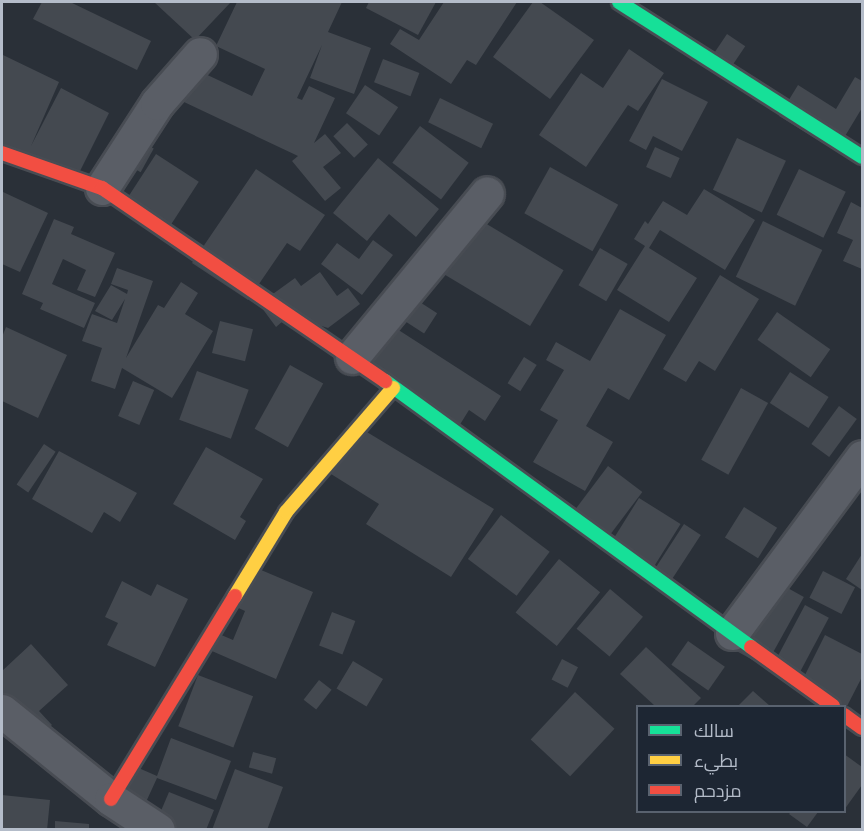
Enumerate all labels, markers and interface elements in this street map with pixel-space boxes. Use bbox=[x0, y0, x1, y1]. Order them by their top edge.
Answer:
legend bbox=[636, 705, 846, 813]
text: سالك bbox=[694, 721, 734, 741]
text: بطيء bbox=[694, 751, 738, 771]
text: مزدحم bbox=[694, 781, 742, 801]

